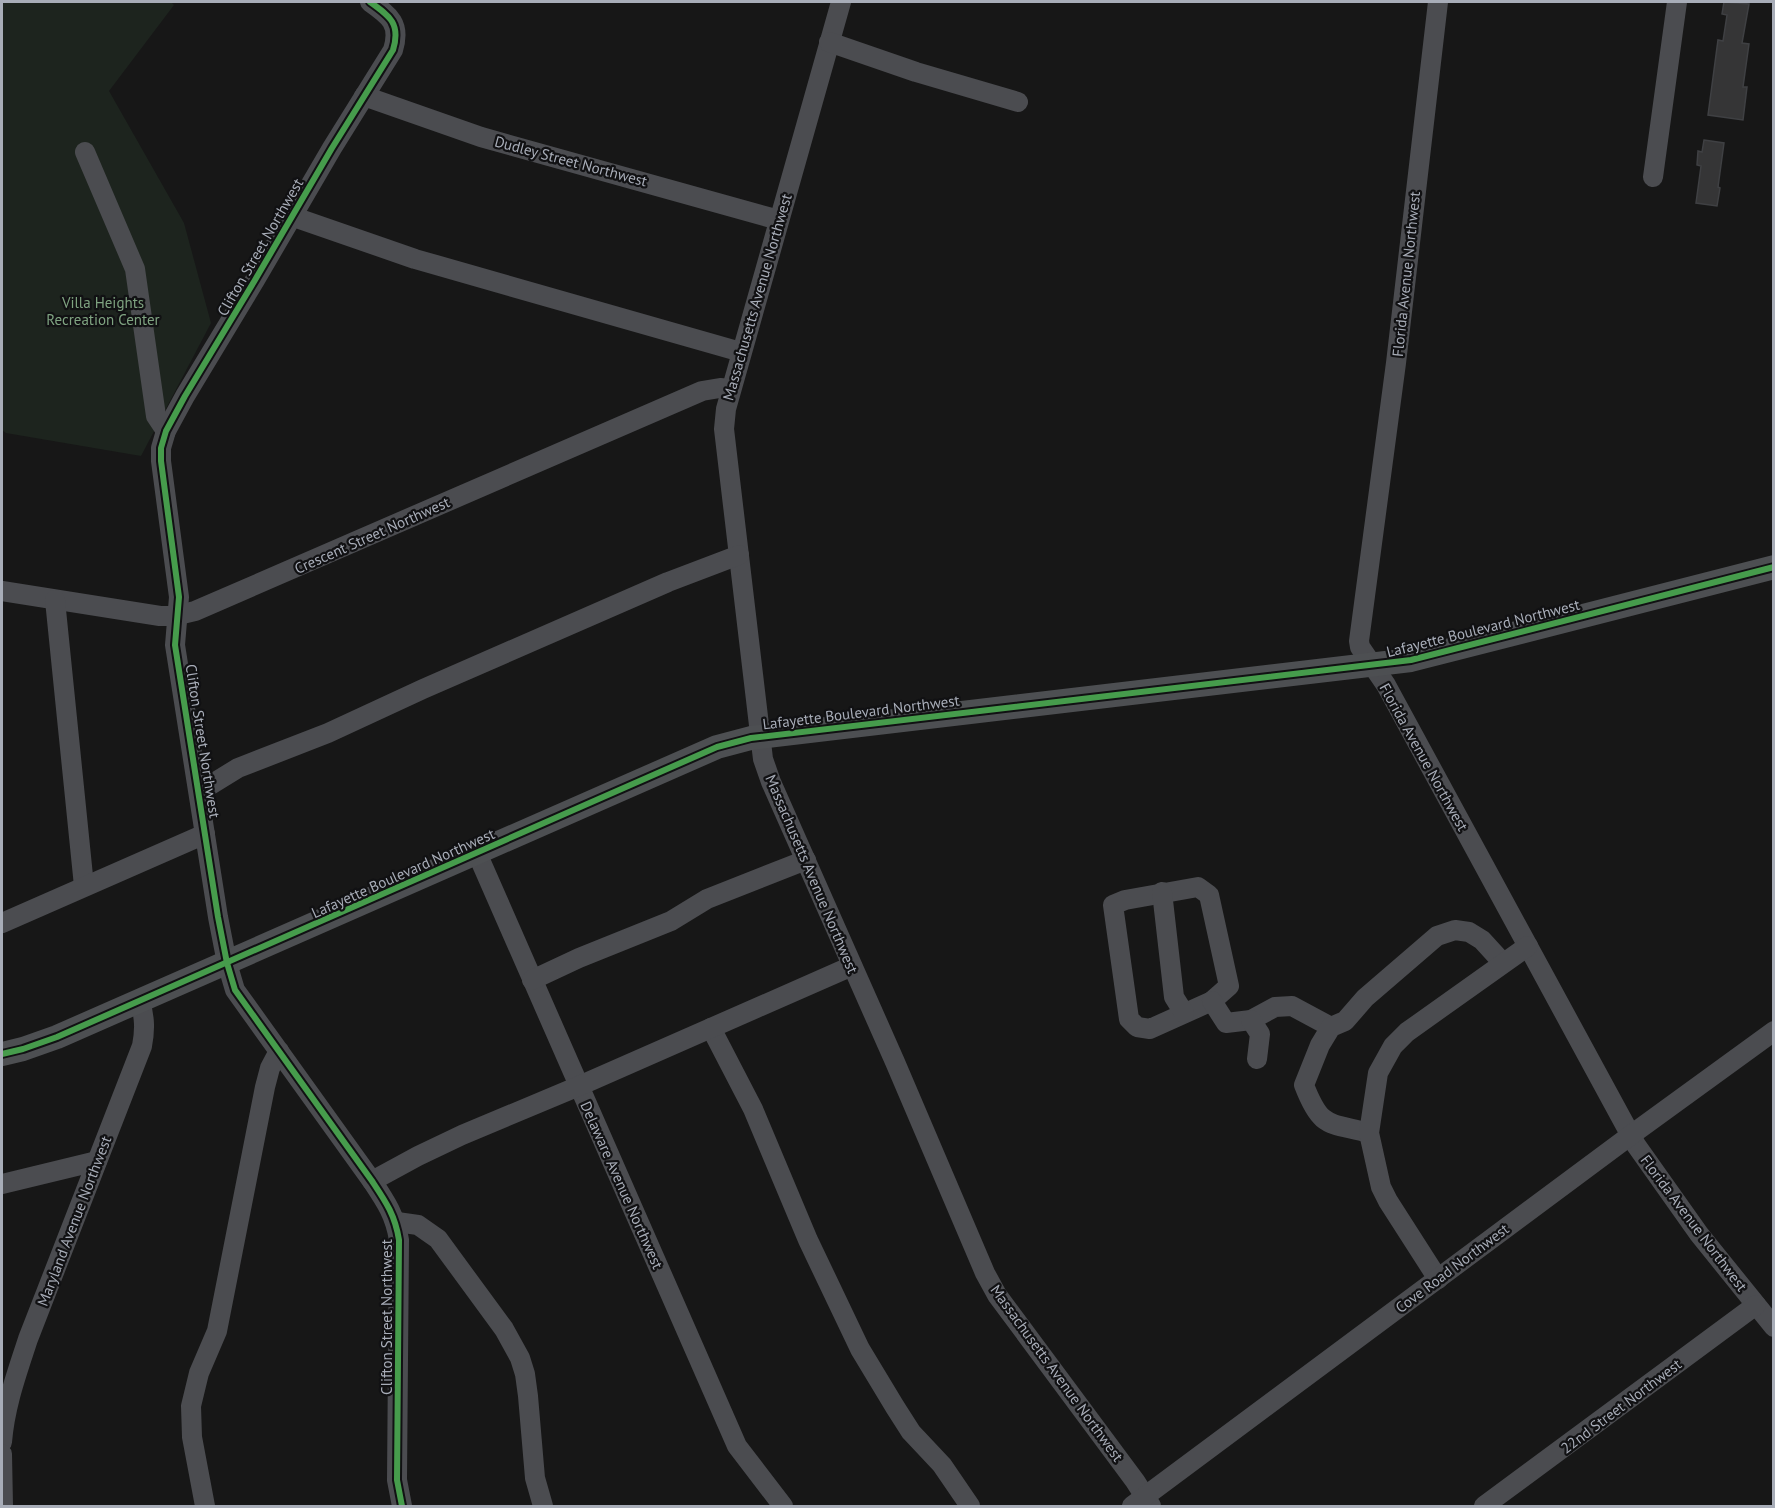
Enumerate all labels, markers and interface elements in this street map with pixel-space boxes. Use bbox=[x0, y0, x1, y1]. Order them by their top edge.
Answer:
street label: Dudley Street Northwest bbox=[493, 131, 649, 191]
street label: Clifton Street Northwest bbox=[213, 175, 307, 319]
street label: Florida Avenue Northwest bbox=[1388, 190, 1424, 358]
street label: Massachusetts Avenue Northwest bbox=[718, 191, 796, 403]
park label: Villa Heights Recreation Center bbox=[46, 293, 160, 329]
street label: Crescent Street Northwest bbox=[291, 492, 453, 578]
street label: Lafayette Boulevard Northwest bbox=[1384, 595, 1582, 661]
street label: Clifton Street Northwest bbox=[181, 663, 225, 819]
street label: Florida Avenue Northwest bbox=[1375, 680, 1473, 834]
street label: Lafayette Boulevard Northwest bbox=[761, 690, 961, 734]
street label: Massachusetts Avenue Northwest bbox=[761, 772, 863, 976]
street label: Lafayette Boulevard Northwest bbox=[308, 824, 498, 922]
street label: Delaware Avenue Northwest bbox=[576, 1098, 668, 1272]
street label: Maryland Avenue Northwest bbox=[33, 1133, 115, 1309]
street label: Florida Avenue Northwest bbox=[1636, 1151, 1752, 1295]
street label: Cove Road Northwest bbox=[1391, 1219, 1513, 1317]
street label: Clifton Street Northwest bbox=[377, 1239, 396, 1395]
street label: Massachusetts Avenue Northwest bbox=[986, 1281, 1128, 1465]
street label: 22nd Street Northwest bbox=[1557, 1355, 1685, 1457]

